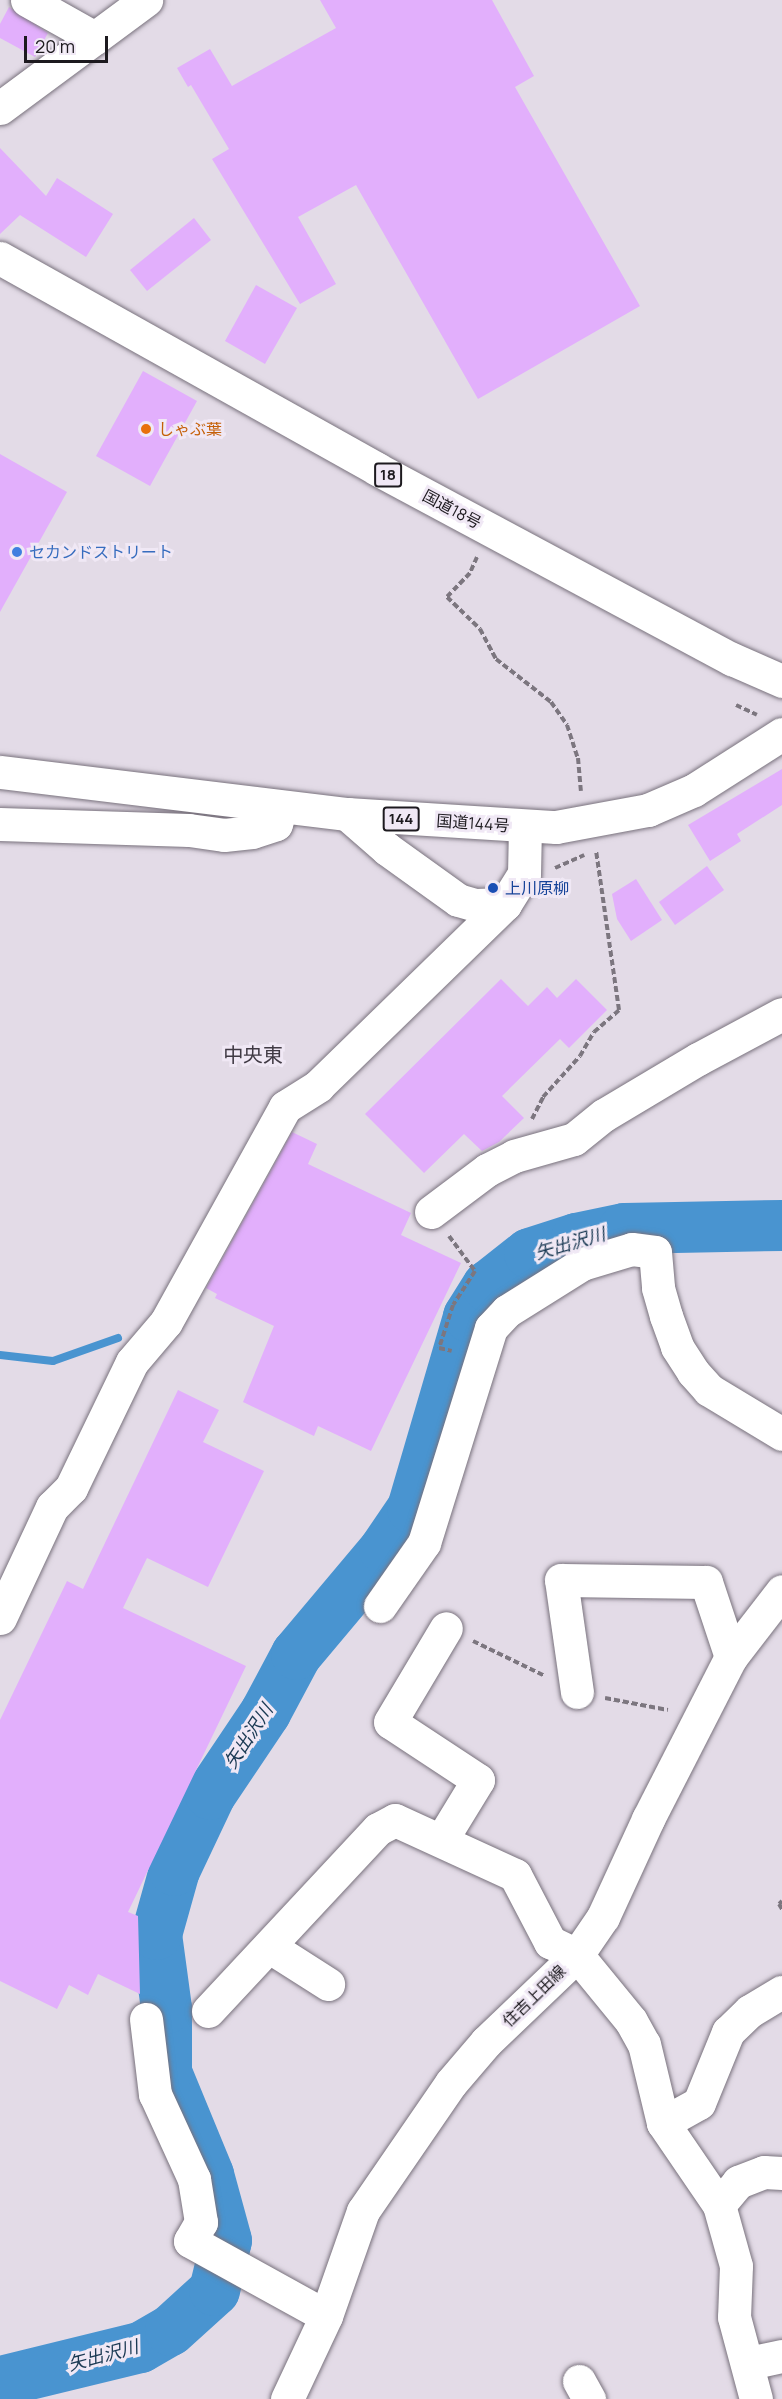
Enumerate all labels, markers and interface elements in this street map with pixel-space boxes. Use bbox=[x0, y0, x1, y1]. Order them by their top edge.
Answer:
scale bar bbox=[27, 24, 111, 62]
text: 20 m bbox=[35, 34, 75, 58]
place label: しゃぶ葉 bbox=[158, 419, 222, 439]
marker: しゃぶ葉 bbox=[139, 422, 153, 436]
road number: 18 bbox=[373, 463, 403, 487]
street label: 国道18号 bbox=[419, 486, 485, 532]
place label: セカンドストリート bbox=[29, 542, 173, 562]
marker: セカンドストリート bbox=[10, 545, 24, 559]
road number: 144 bbox=[382, 807, 420, 831]
street label: 国道144号 bbox=[436, 811, 510, 835]
place label: 上川原柳 bbox=[505, 878, 569, 898]
marker: 上川原柳 bbox=[486, 881, 500, 895]
district label: 中央東 bbox=[223, 1042, 283, 1066]
water label: 矢出沢川 bbox=[532, 1223, 608, 1263]
water label: 矢出沢川 bbox=[219, 1700, 277, 1772]
street label: 住吉上田線 bbox=[499, 1961, 569, 2031]
water label: 矢出沢川 bbox=[65, 2335, 141, 2375]

